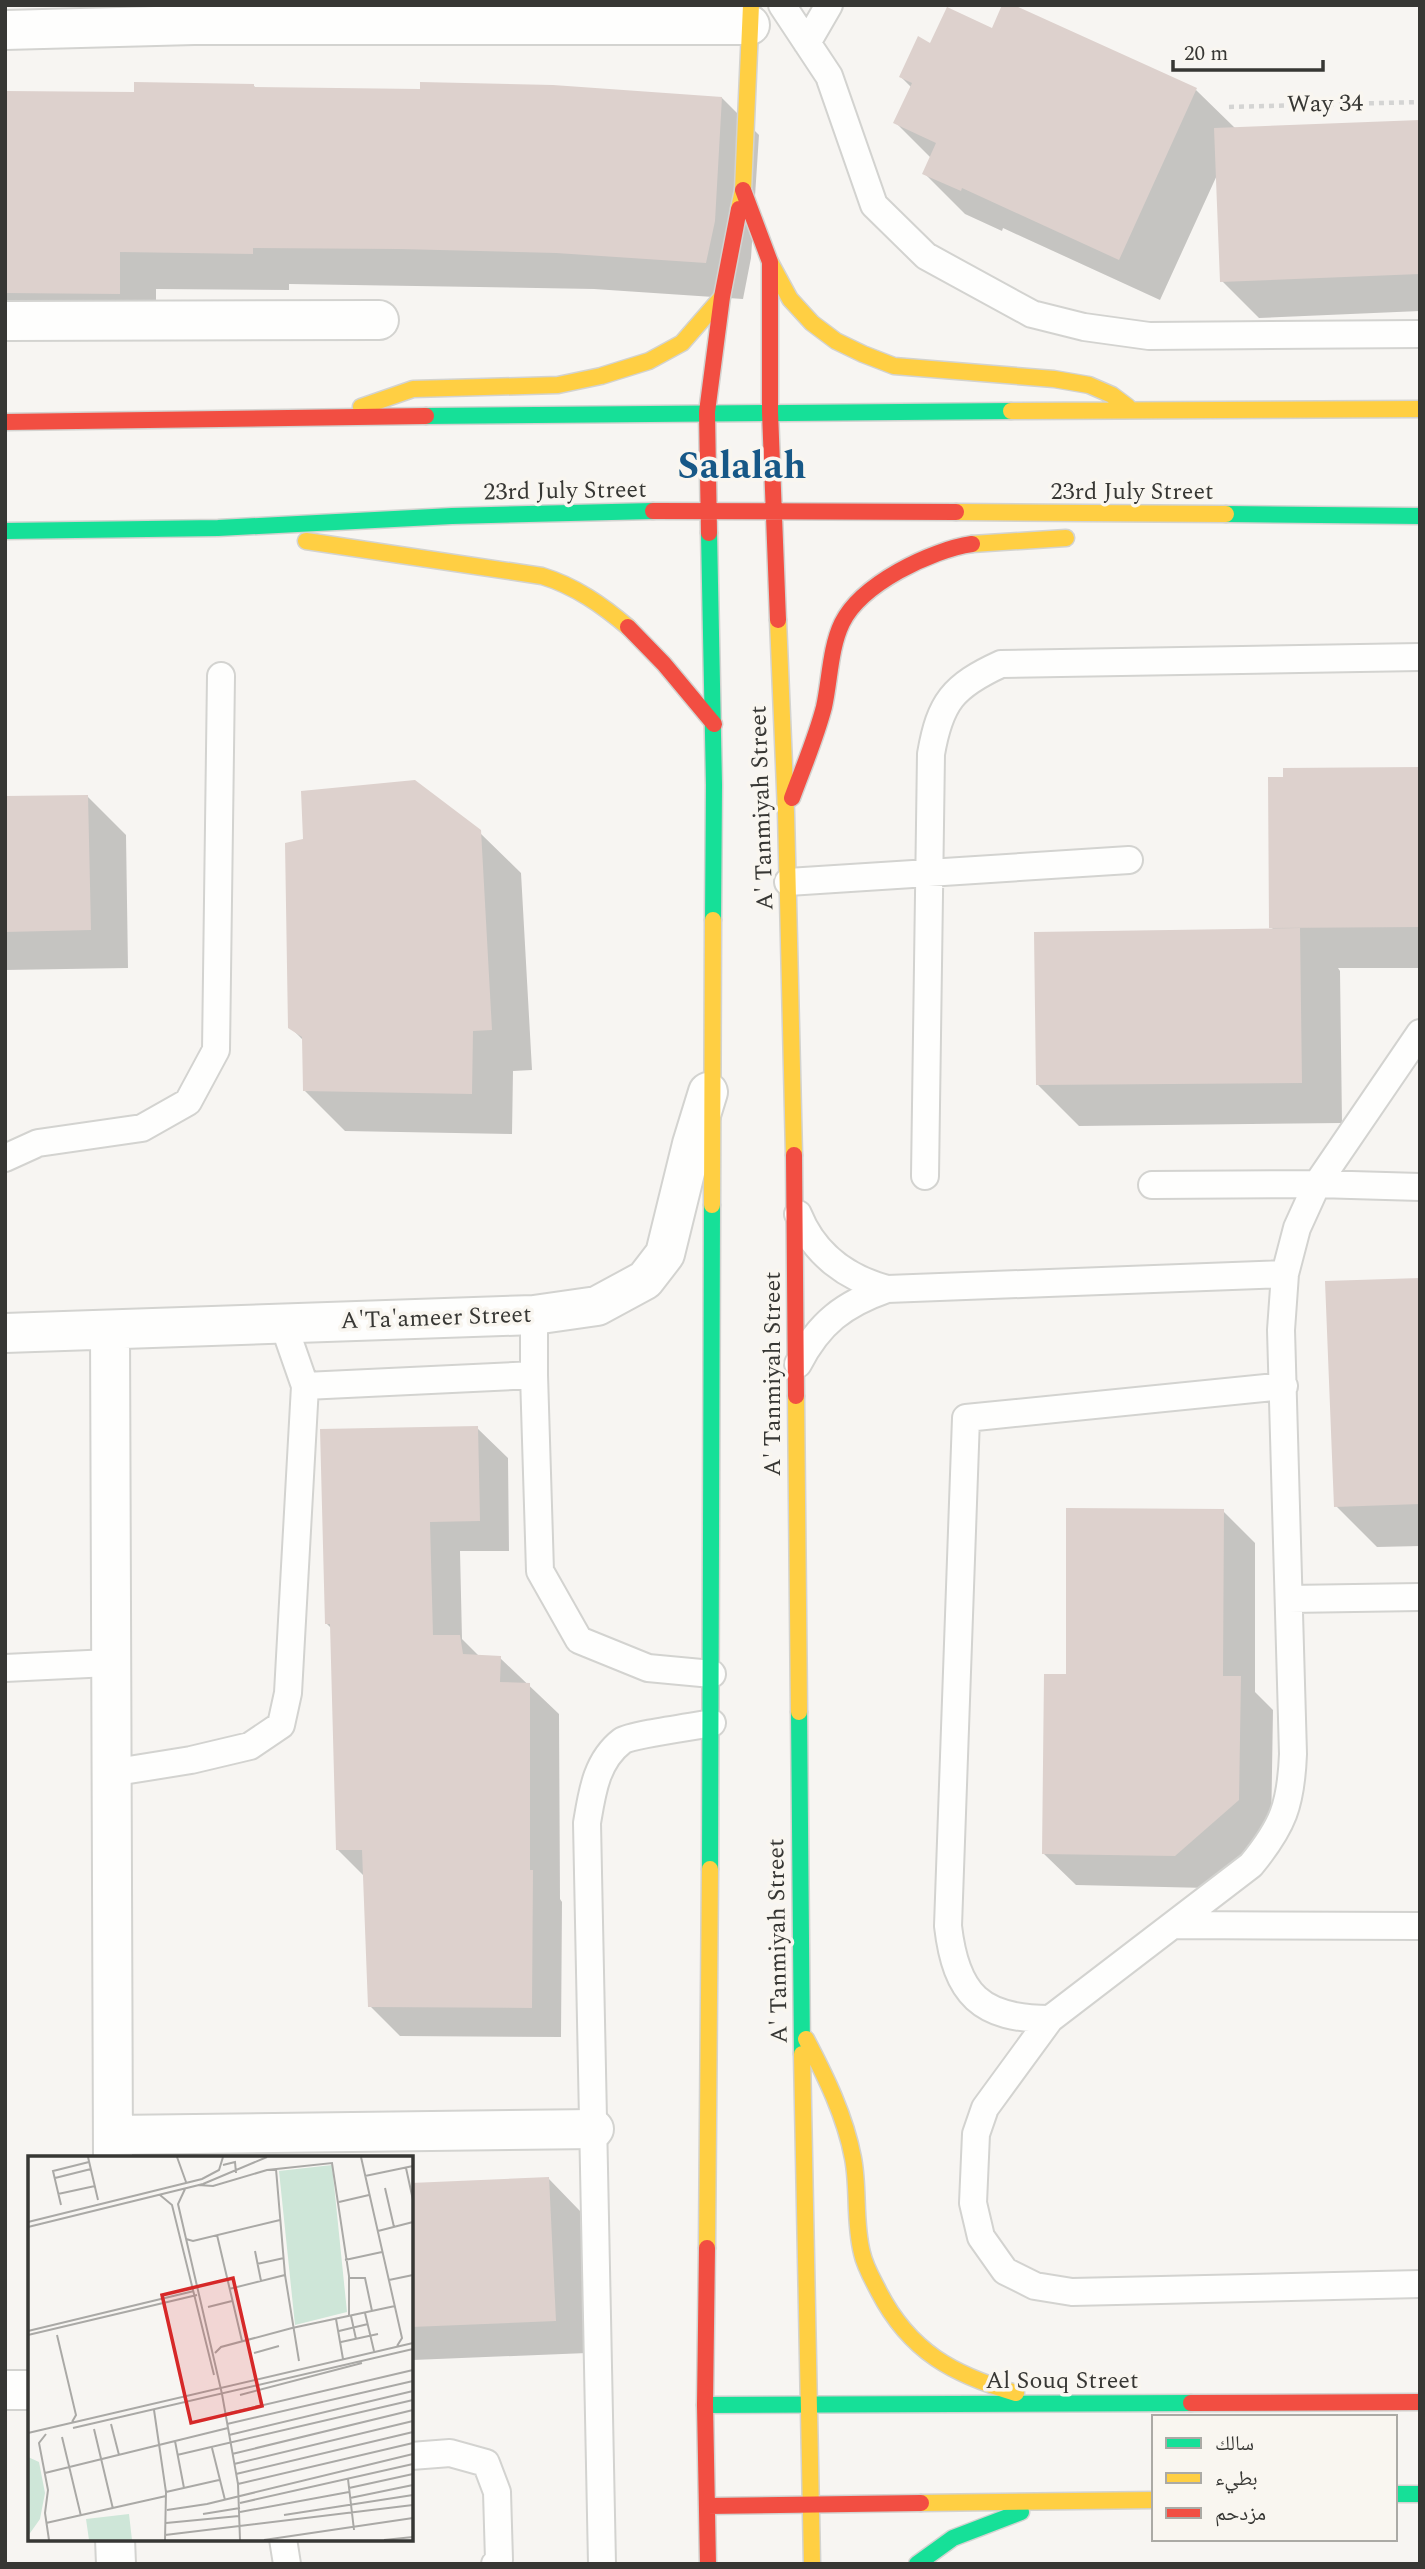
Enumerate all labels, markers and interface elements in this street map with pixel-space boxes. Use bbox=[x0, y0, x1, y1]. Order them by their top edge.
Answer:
scale bar bbox=[1173, 28, 1324, 72]
text: 20 m bbox=[1184, 38, 1228, 70]
street label: Way 34 bbox=[1287, 85, 1363, 123]
district label: Salalah bbox=[678, 438, 806, 496]
street label: 23rd July Street bbox=[483, 472, 647, 510]
street label: 23rd July Street bbox=[1050, 474, 1214, 510]
street label: A' Tanmiyah Street bbox=[740, 705, 784, 911]
street label: A' Tanmiyah Street bbox=[755, 1271, 791, 1477]
street label: A'Ta'ameer Street bbox=[340, 1297, 532, 1339]
street label: A' Tanmiyah Street bbox=[758, 1838, 798, 2044]
inset map bbox=[28, 2156, 413, 2541]
street label: Al Souq Street bbox=[986, 2363, 1138, 2399]
legend bbox=[1152, 2415, 1397, 2541]
text: سالك bbox=[1215, 2428, 1254, 2460]
text: بطيء bbox=[1215, 2463, 1258, 2495]
text: مزدحم bbox=[1215, 2498, 1266, 2530]

